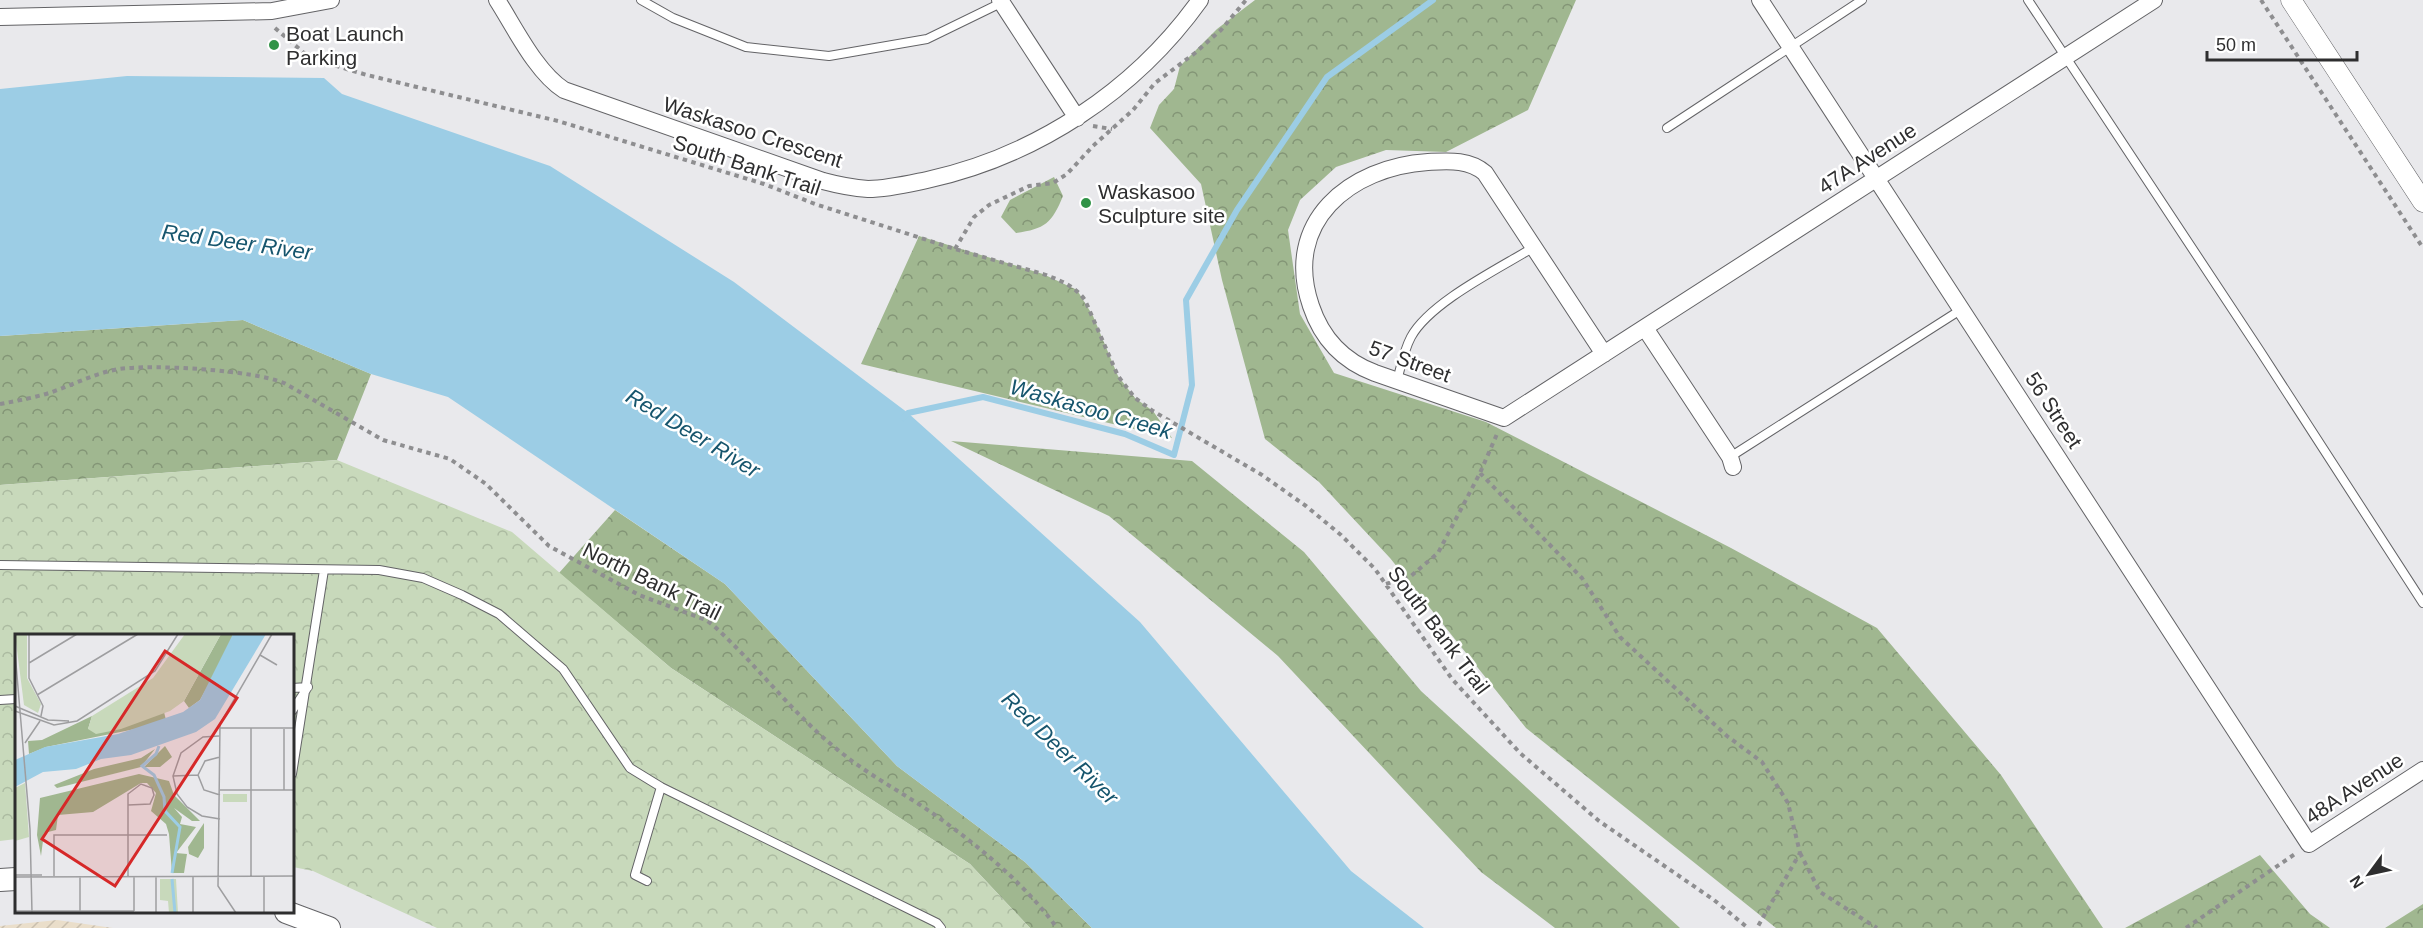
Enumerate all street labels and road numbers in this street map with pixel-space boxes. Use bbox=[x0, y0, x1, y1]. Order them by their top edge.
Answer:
street label: Waskasoo Crescent bbox=[660, 92, 846, 172]
street label: 47A Avenue bbox=[1814, 118, 1920, 198]
street label: South Bank Trail bbox=[670, 130, 824, 200]
street label: 57 Street bbox=[1366, 336, 1454, 386]
street label: 56 Street bbox=[2021, 368, 2087, 452]
street label: North Bank Trail bbox=[579, 538, 725, 624]
street label: South Bank Trail bbox=[1383, 562, 1495, 698]
street label: 48A Avenue bbox=[2301, 748, 2407, 828]

